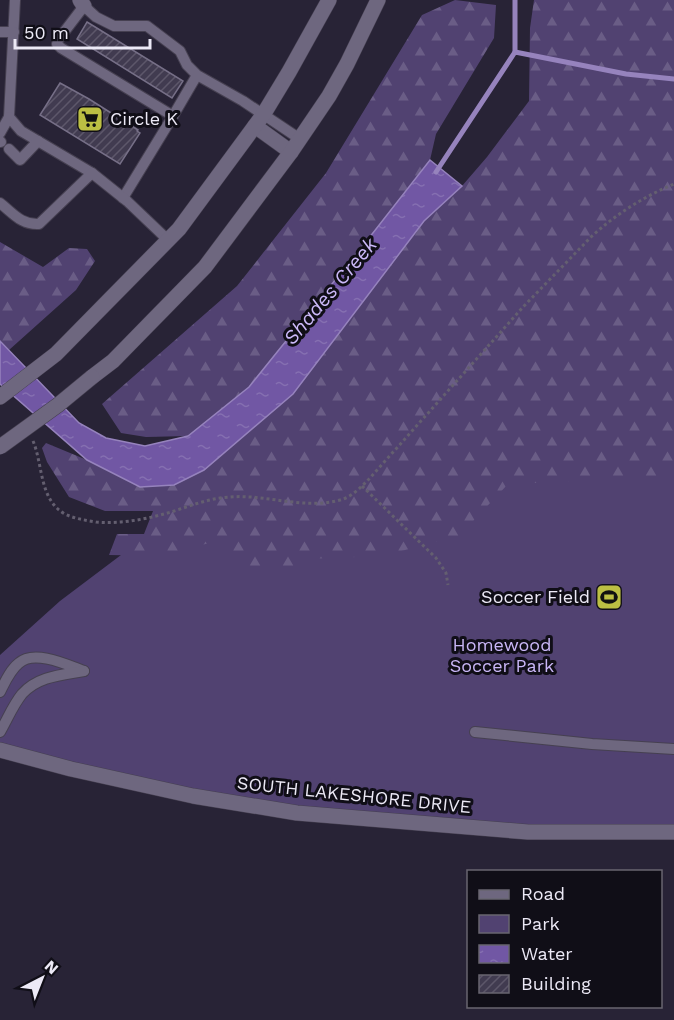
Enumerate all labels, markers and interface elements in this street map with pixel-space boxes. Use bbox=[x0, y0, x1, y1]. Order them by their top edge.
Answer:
scale bar bbox=[15, 12, 150, 50]
text: 50 m bbox=[24, 22, 69, 43]
supermarket icon: Circle K bbox=[75, 104, 105, 134]
place label: Circle K bbox=[110, 108, 178, 129]
water label: Shades Creek bbox=[278, 232, 382, 349]
sports icon: Soccer Field bbox=[594, 582, 624, 612]
place label: Soccer Field bbox=[481, 586, 590, 607]
park label: Homewood Soccer Park bbox=[450, 634, 554, 676]
street label: SOUTH LAKESHORE DRIVE bbox=[236, 772, 472, 817]
legend bbox=[467, 870, 662, 1008]
text: Road bbox=[521, 883, 565, 904]
text: Park bbox=[521, 913, 560, 934]
text: Water bbox=[521, 943, 573, 964]
north arrow bbox=[12, 948, 72, 1008]
text: N bbox=[41, 956, 62, 978]
text: Building bbox=[521, 973, 591, 994]

